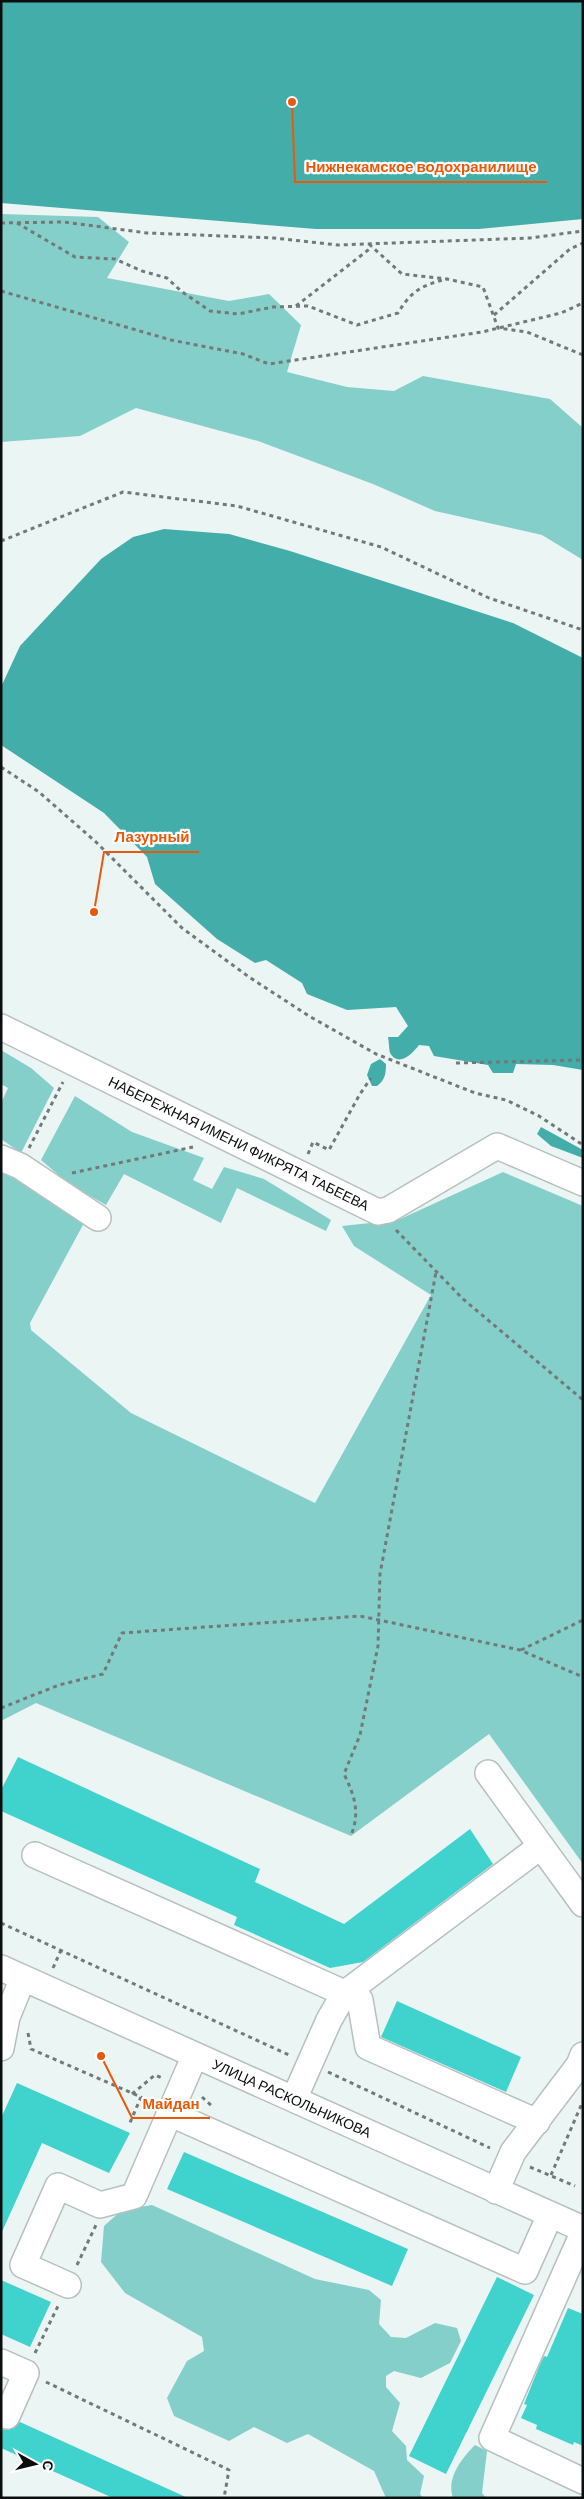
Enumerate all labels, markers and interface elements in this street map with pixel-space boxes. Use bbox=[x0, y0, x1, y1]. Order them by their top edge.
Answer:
callout: Нижнекамское водохранилище bbox=[295, 152, 547, 182]
text: Нижнекамское водохранилище bbox=[305, 157, 537, 175]
callout: Лазурный bbox=[104, 822, 199, 852]
text: Лазурный bbox=[115, 827, 189, 845]
street label: НАБЕРЕЖНАЯ ИМЕНИ ФИКРЯТА ТАБЕЕВА bbox=[106, 1072, 373, 1214]
street label: УЛИЦА РАСКОЛЬНИКОВА bbox=[210, 2055, 375, 2141]
callout: Майдан bbox=[132, 2088, 210, 2118]
text: Майдан bbox=[142, 2094, 200, 2112]
north arrow bbox=[10, 2439, 60, 2489]
text: С bbox=[39, 2460, 57, 2472]

